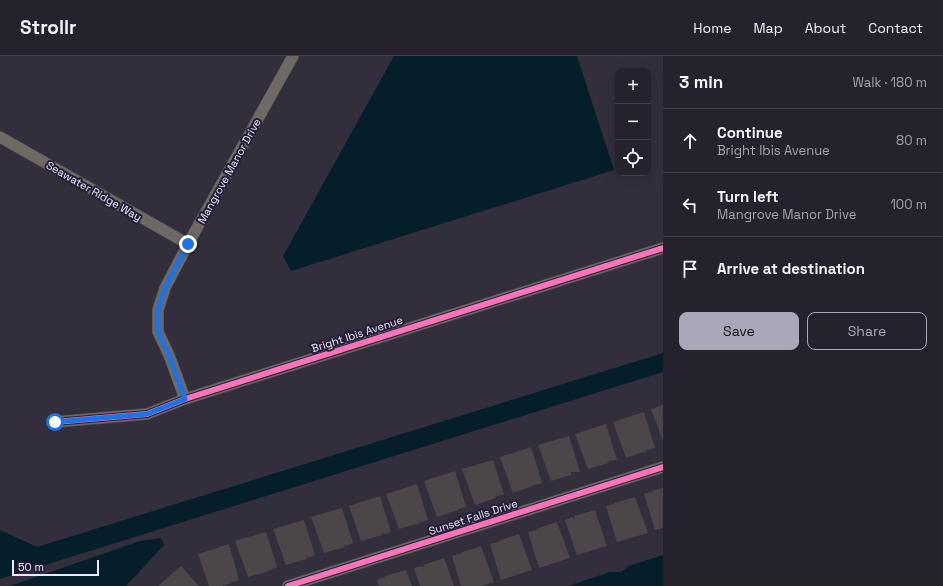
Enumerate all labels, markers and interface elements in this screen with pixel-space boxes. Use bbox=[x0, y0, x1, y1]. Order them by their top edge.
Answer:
text: Strollr bbox=[20, 15, 77, 40]
text: Home bbox=[693, 19, 731, 37]
text: Map bbox=[753, 19, 783, 37]
text: About bbox=[805, 19, 846, 37]
text: Contact bbox=[868, 19, 923, 37]
map controls bbox=[615, 68, 651, 176]
button: + bbox=[615, 68, 651, 104]
text: 3 min bbox=[679, 71, 723, 93]
text: Walk · 180 m bbox=[853, 74, 927, 91]
button: − bbox=[615, 104, 651, 140]
street label: Mangrove Manor Drive bbox=[194, 116, 264, 226]
text: Continue bbox=[717, 123, 783, 142]
icon: ahead bbox=[679, 130, 701, 152]
text: 80 m bbox=[896, 132, 927, 149]
button: locate bbox=[615, 140, 651, 176]
text: Bright Ibis Avenue bbox=[717, 142, 830, 159]
street label: Seawater Ridge Way bbox=[44, 158, 144, 224]
text: Turn left bbox=[717, 187, 779, 206]
icon: left bbox=[679, 194, 701, 216]
text: 100 m bbox=[890, 196, 927, 213]
text: Mangrove Manor Drive bbox=[717, 206, 856, 223]
route end bbox=[179, 235, 197, 253]
icon: arrive bbox=[679, 258, 701, 280]
text: Arrive at destination bbox=[717, 259, 865, 278]
button: Save bbox=[679, 312, 799, 350]
button: Share bbox=[807, 312, 927, 350]
street label: Bright Ibis Avenue bbox=[309, 313, 405, 355]
route start bbox=[46, 413, 64, 431]
street label: Sunset Falls Drive bbox=[427, 496, 519, 538]
scale bar bbox=[12, 558, 99, 577]
text: 50 m bbox=[18, 560, 44, 574]

